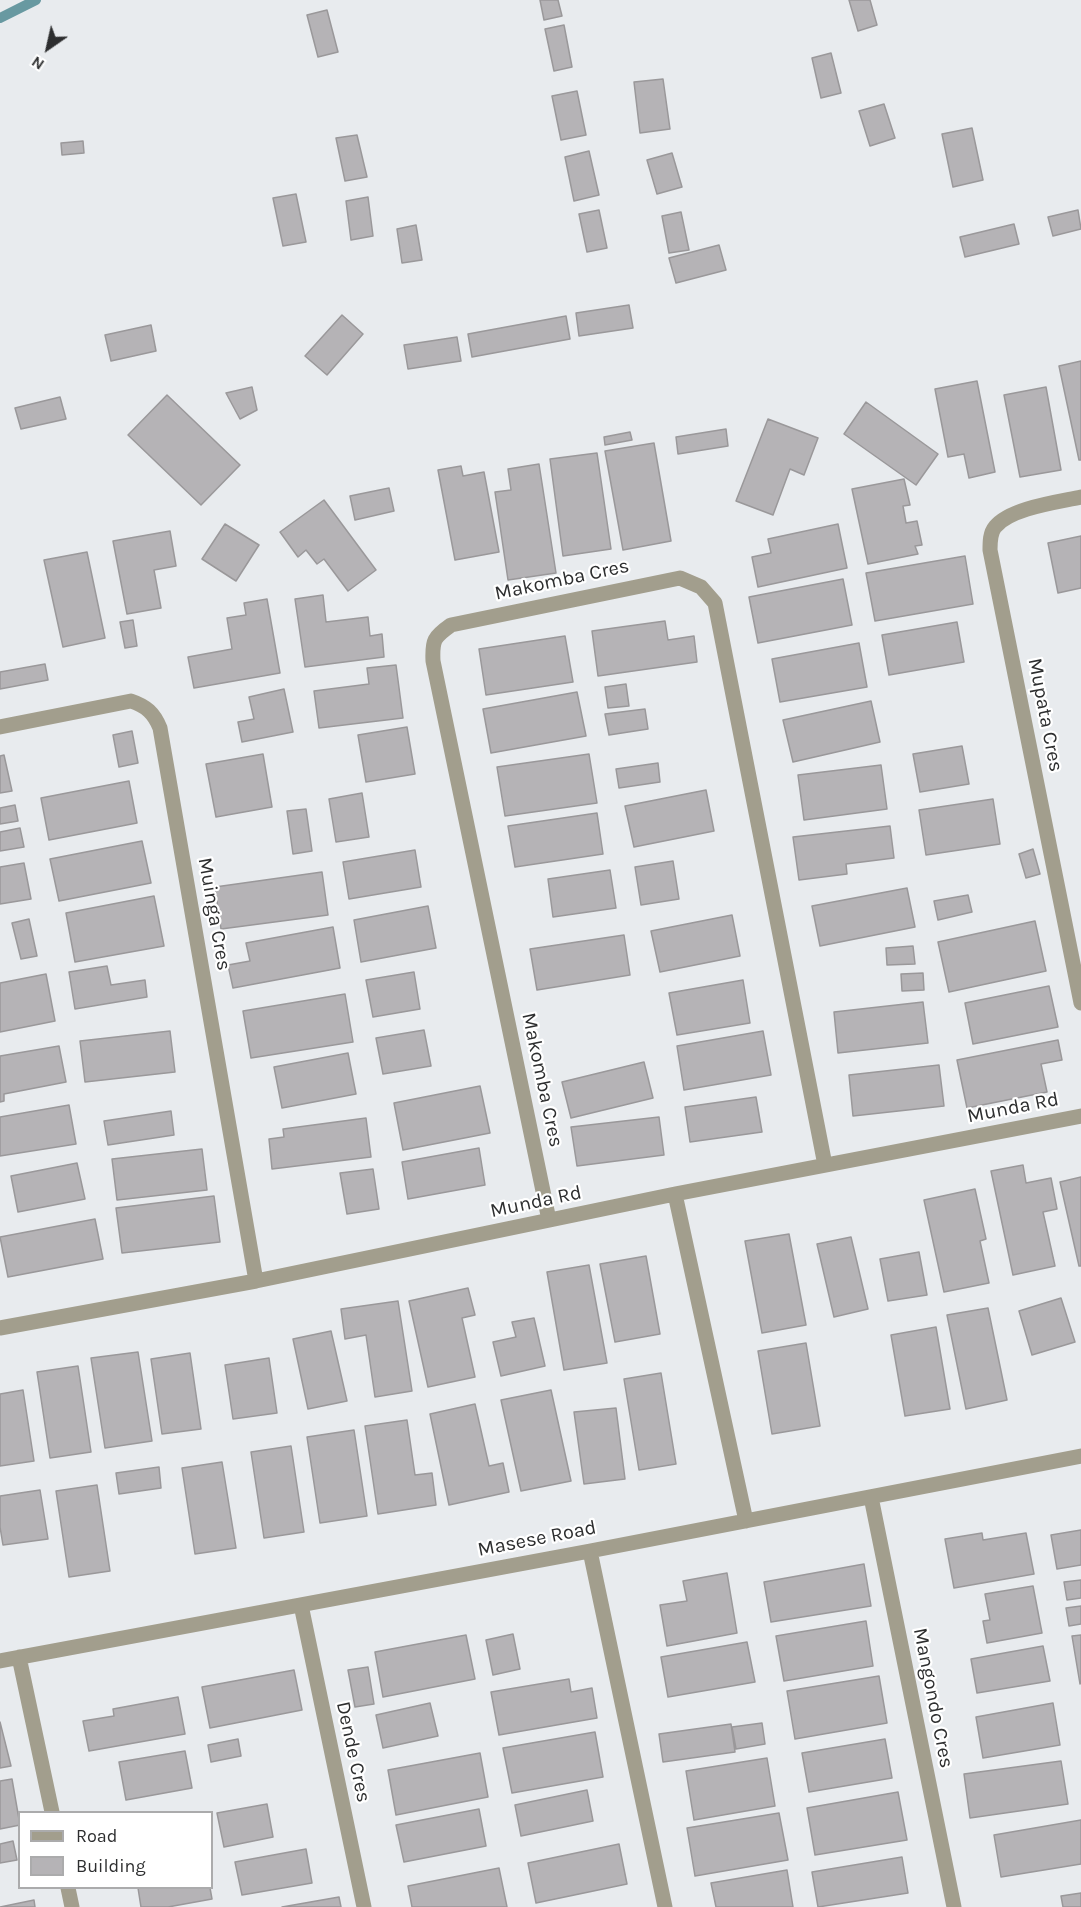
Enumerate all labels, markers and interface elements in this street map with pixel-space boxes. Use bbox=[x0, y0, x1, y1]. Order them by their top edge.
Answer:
north arrow bbox=[18, 18, 78, 78]
text: N bbox=[28, 52, 48, 74]
street label: Makomba Cres bbox=[493, 554, 631, 606]
street label: Mupata Cres bbox=[1022, 656, 1068, 774]
street label: Muinga Cres bbox=[192, 856, 236, 972]
street label: Makomba Cres bbox=[516, 1011, 568, 1149]
street label: Munda Rd bbox=[965, 1087, 1061, 1129]
street label: Munda Rd bbox=[488, 1181, 584, 1223]
street label: Masese Road bbox=[476, 1516, 598, 1562]
street label: Mangondo Cres bbox=[908, 1626, 958, 1770]
street label: Dende Cres bbox=[331, 1699, 375, 1805]
legend bbox=[18, 1811, 213, 1889]
text: Road bbox=[76, 1825, 117, 1847]
text: Building bbox=[76, 1855, 146, 1877]

